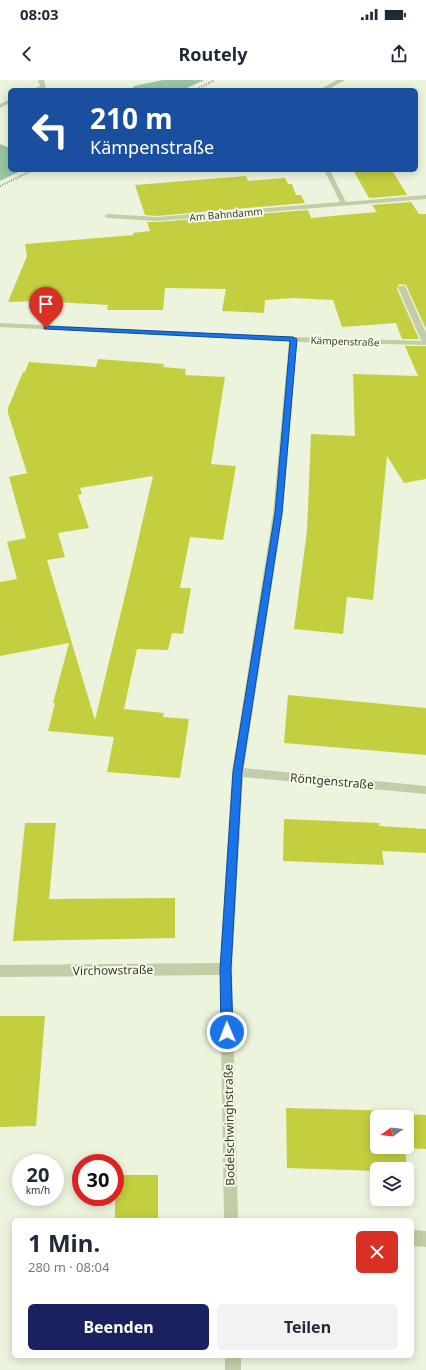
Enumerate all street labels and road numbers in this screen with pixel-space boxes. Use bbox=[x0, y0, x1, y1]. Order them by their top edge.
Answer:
street label: Am Bahndamm bbox=[189, 204, 263, 224]
street label: Kämpenstraße bbox=[310, 333, 380, 349]
street label: Röntgenstraße bbox=[289, 769, 375, 793]
street label: Virchowstraße bbox=[73, 961, 154, 979]
street label: Bodelschwinghstraße bbox=[219, 1064, 239, 1186]

